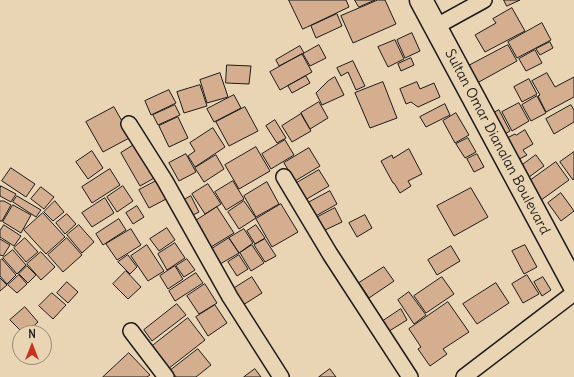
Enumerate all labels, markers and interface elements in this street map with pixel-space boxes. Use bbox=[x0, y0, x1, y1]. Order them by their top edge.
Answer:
street label: Sultan Omar Dianalan Boulevard bbox=[441, 46, 553, 238]
north arrow bbox=[12, 325, 52, 365]
text: N bbox=[28, 327, 36, 341]

